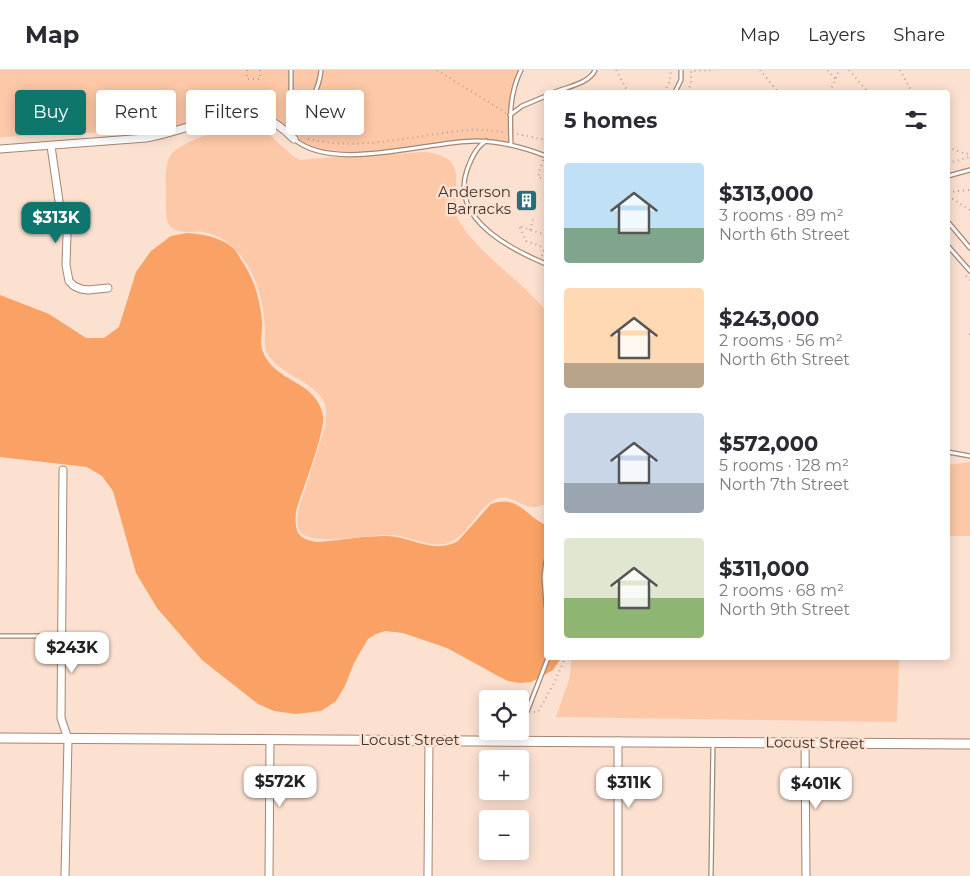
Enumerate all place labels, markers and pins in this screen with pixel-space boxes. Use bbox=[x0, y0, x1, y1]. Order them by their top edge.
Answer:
place label: Anderson Barracks bbox=[438, 182, 511, 218]
building icon: Anderson Barracks bbox=[515, 189, 539, 213]
pin: $313K bbox=[21, 202, 91, 244]
pin: $243K bbox=[37, 632, 107, 674]
pin: $572K bbox=[245, 766, 315, 808]
pin: $311K bbox=[594, 766, 664, 809]
pin: $401K bbox=[781, 768, 851, 810]

